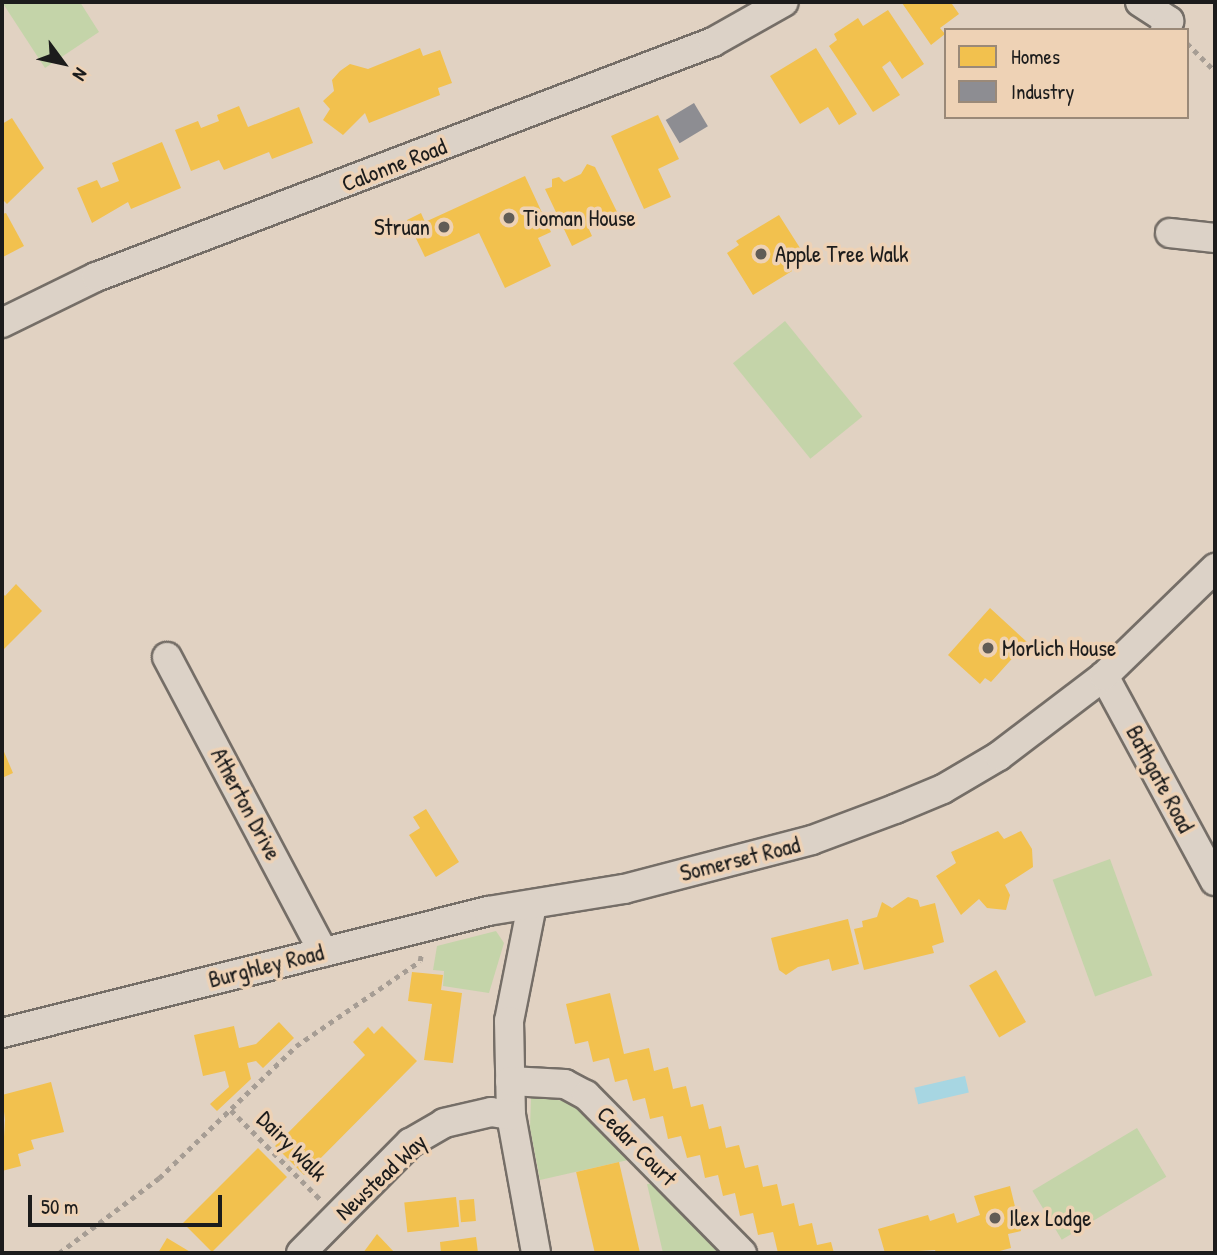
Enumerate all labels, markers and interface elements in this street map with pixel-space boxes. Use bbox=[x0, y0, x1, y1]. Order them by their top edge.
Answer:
north arrow bbox=[28, 28, 98, 98]
legend bbox=[944, 28, 1189, 119]
text: Homes bbox=[1011, 42, 1060, 71]
text: N bbox=[67, 63, 94, 86]
text: Industry bbox=[1011, 77, 1074, 106]
street label: Calonne Road bbox=[338, 132, 450, 198]
place label: Tioman House bbox=[523, 204, 636, 232]
marker: Tioman House bbox=[501, 210, 517, 226]
place label: Struan bbox=[374, 213, 430, 241]
marker: Struan bbox=[436, 219, 452, 235]
place label: Apple Tree Walk bbox=[775, 240, 909, 268]
marker: Apple Tree Walk bbox=[753, 246, 769, 262]
place label: Morlich House bbox=[1002, 634, 1116, 662]
marker: Morlich House bbox=[980, 640, 996, 656]
street label: Bathgate Road bbox=[1120, 721, 1200, 837]
street label: Atherton Drive bbox=[205, 743, 287, 865]
street label: Somerset Road bbox=[677, 831, 803, 887]
street label: Burghley Road bbox=[206, 938, 326, 994]
street label: Cedar Court bbox=[591, 1100, 683, 1192]
street label: Dairy Walk bbox=[251, 1105, 333, 1187]
street label: Newstead Way bbox=[330, 1128, 432, 1226]
scale bar bbox=[32, 1182, 226, 1226]
text: 50 m bbox=[41, 1192, 78, 1221]
place label: Ilex Lodge bbox=[1009, 1204, 1091, 1232]
marker: Ilex Lodge bbox=[987, 1210, 1003, 1226]

